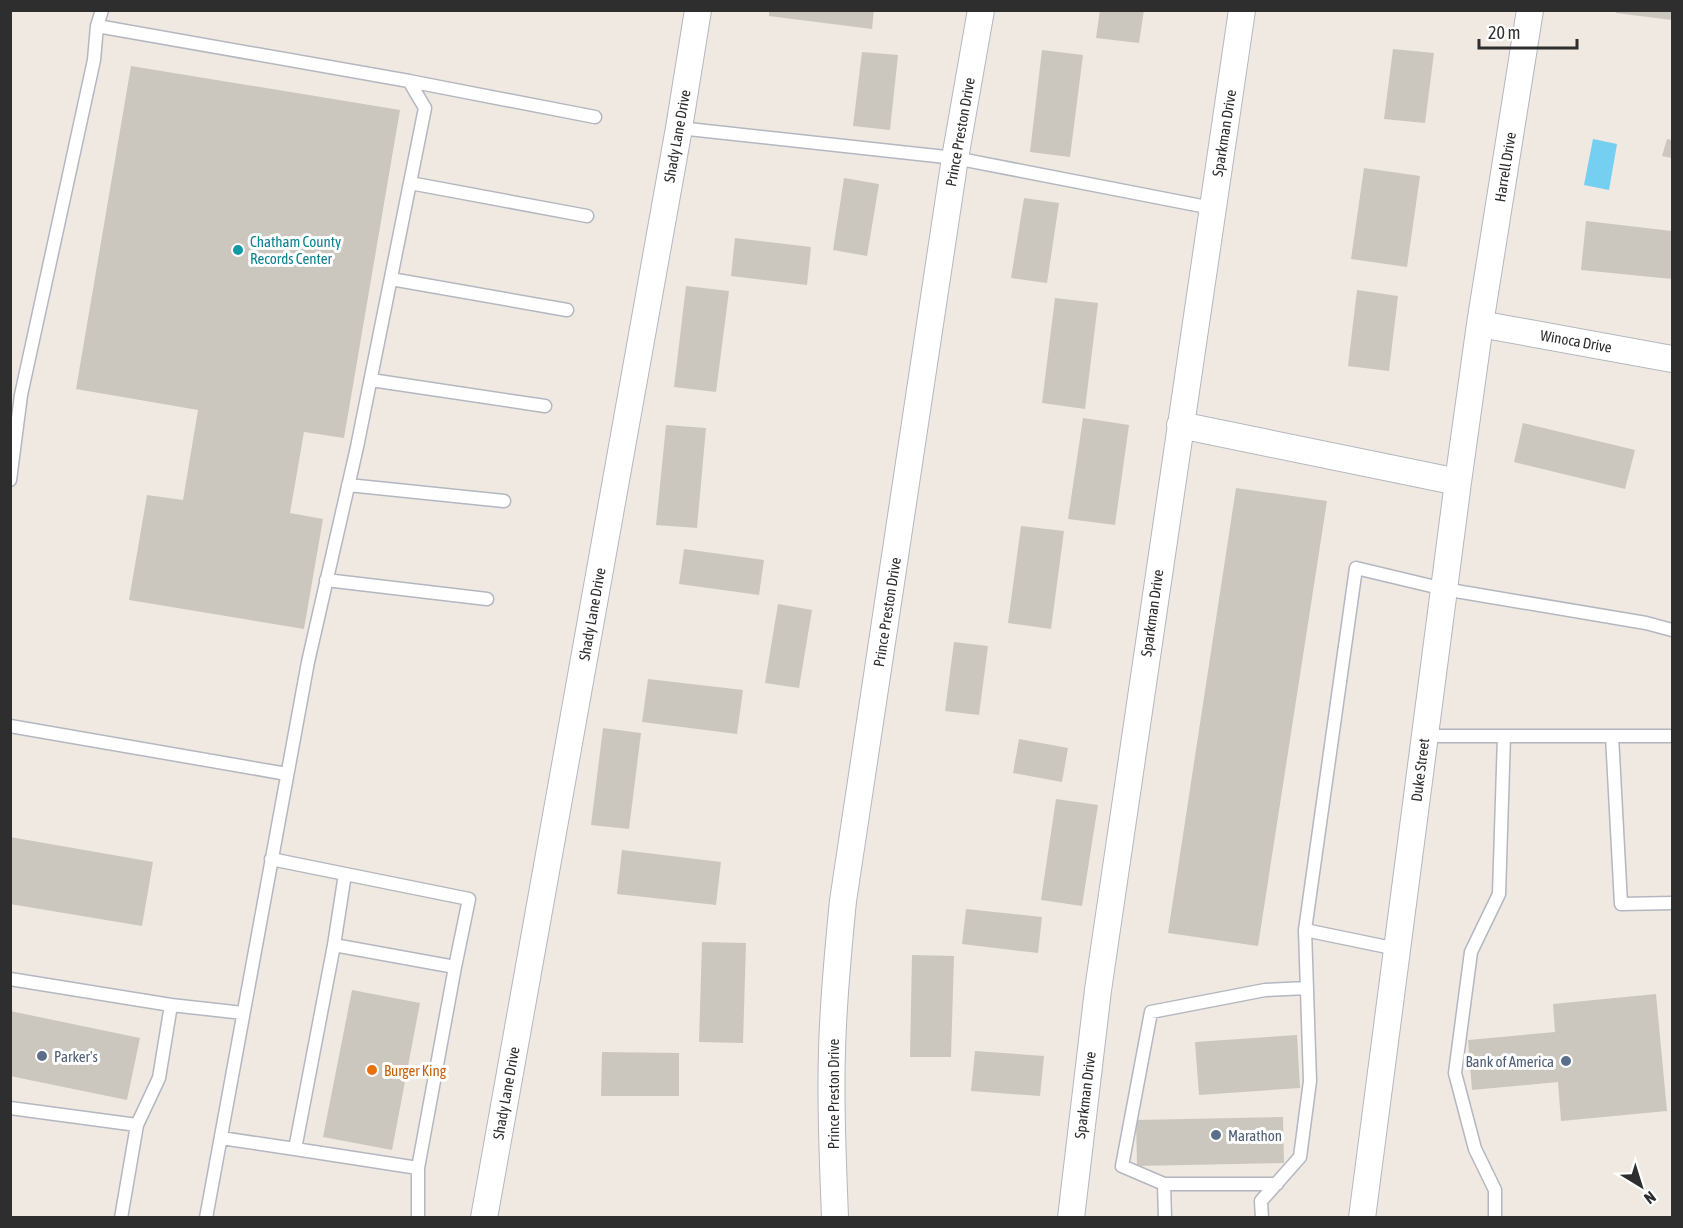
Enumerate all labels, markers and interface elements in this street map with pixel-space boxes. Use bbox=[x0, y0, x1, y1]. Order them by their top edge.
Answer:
scale bar bbox=[1479, 12, 1576, 50]
text: 20 m bbox=[1488, 22, 1520, 43]
street label: Prince Preston Drive bbox=[942, 76, 978, 188]
street label: Shady Lane Drive bbox=[660, 88, 694, 184]
street label: Sparkman Drive bbox=[1209, 88, 1239, 178]
street label: Harrell Drive bbox=[1491, 131, 1519, 203]
place label: Chatham County Records Center bbox=[250, 233, 341, 267]
marker: Chatham County Records Center bbox=[231, 243, 245, 257]
street label: Winoca Drive bbox=[1539, 326, 1613, 356]
street label: Prince Preston Drive bbox=[870, 556, 904, 668]
street label: Shady Lane Drive bbox=[575, 566, 609, 662]
street label: Sparkman Drive bbox=[1137, 568, 1167, 658]
street label: Duke Street bbox=[1408, 737, 1432, 803]
street label: Prince Preston Drive bbox=[825, 1039, 842, 1149]
street label: Shady Lane Drive bbox=[489, 1045, 523, 1141]
place label: Parker's bbox=[54, 1048, 98, 1065]
marker: Parker's bbox=[35, 1049, 49, 1063]
street label: Sparkman Drive bbox=[1071, 1050, 1099, 1140]
place label: Bank of America bbox=[1465, 1053, 1554, 1070]
marker: Bank of America bbox=[1559, 1054, 1573, 1068]
place label: Burger King bbox=[384, 1062, 447, 1079]
marker: Burger King bbox=[365, 1063, 379, 1077]
place label: Marathon bbox=[1228, 1127, 1282, 1144]
marker: Marathon bbox=[1209, 1128, 1223, 1142]
north arrow bbox=[1611, 1156, 1671, 1216]
text: N bbox=[1641, 1188, 1660, 1208]

